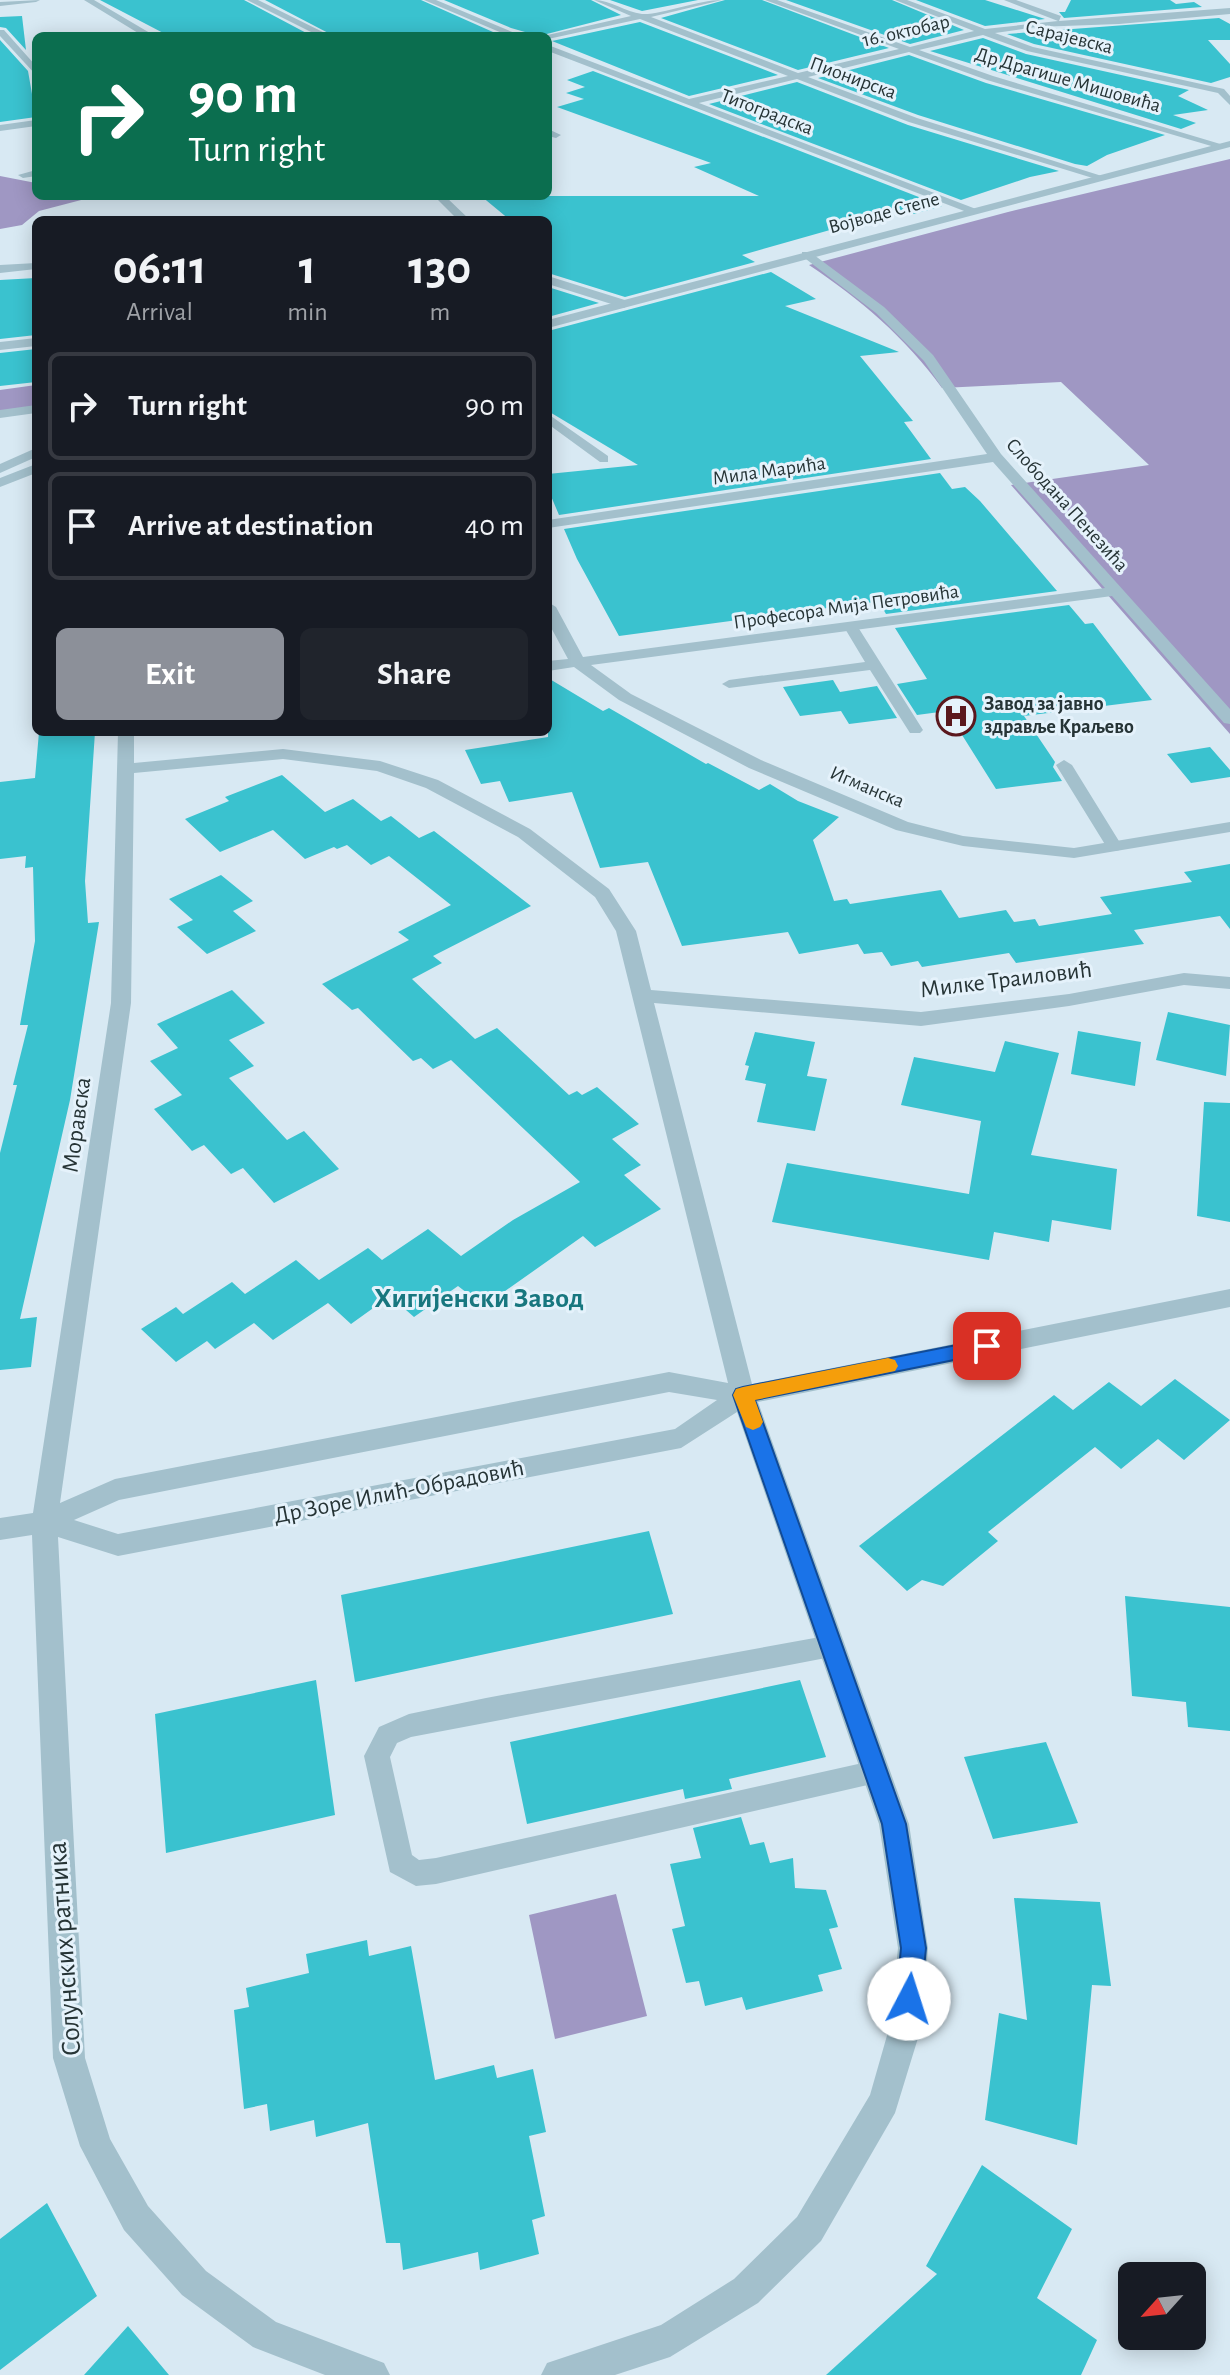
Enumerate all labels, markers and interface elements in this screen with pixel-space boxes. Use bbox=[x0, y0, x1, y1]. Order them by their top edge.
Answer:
street label: 16. октобар bbox=[860, 11, 952, 51]
street label: Сарајевска bbox=[1023, 16, 1115, 58]
street label: Др Драгише Мишовића bbox=[973, 44, 1163, 116]
street label: Пионирска bbox=[807, 53, 899, 103]
icon: right bbox=[56, 64, 160, 168]
text: 90 m bbox=[188, 67, 298, 123]
street label: Титоградска bbox=[718, 85, 816, 139]
text: Turn right bbox=[188, 132, 325, 168]
street label: Војводе Степе bbox=[826, 189, 942, 237]
text: 06:11 bbox=[113, 245, 206, 293]
text: 1 bbox=[299, 245, 316, 293]
text: 130 bbox=[408, 245, 471, 293]
text: Arrival bbox=[126, 299, 193, 325]
text: min bbox=[287, 299, 328, 325]
text: m bbox=[429, 299, 450, 325]
icon: right bbox=[60, 384, 104, 428]
text: Turn right bbox=[128, 391, 247, 421]
text: 90 m bbox=[465, 391, 524, 421]
street label: Слободана Пенезића bbox=[1002, 435, 1132, 575]
street label: Мила Марића bbox=[711, 453, 827, 489]
icon: arrive bbox=[60, 504, 104, 548]
text: Arrive at destination bbox=[128, 511, 374, 541]
text: 40 m bbox=[465, 511, 524, 541]
street label: Професора Мија Петровића bbox=[732, 581, 960, 633]
button: Exit bbox=[56, 628, 284, 720]
button: Share bbox=[300, 628, 528, 720]
place label: Завод за јавно здравље Краљево bbox=[984, 694, 1134, 737]
hospital icon: Завод за јавно здравље Краљево bbox=[935, 695, 977, 737]
street label: Игманска bbox=[827, 762, 907, 812]
street label: Милке Траиловић bbox=[919, 958, 1093, 1002]
street label: Моравска bbox=[58, 1076, 96, 1174]
district label: Хигијенски Завод bbox=[374, 1285, 584, 1313]
pin bbox=[953, 1312, 1021, 1380]
icon: arrive bbox=[965, 1324, 1009, 1368]
street label: Др Зоре Илић-Обрадовић bbox=[272, 1456, 526, 1528]
street label: Солунских ратника bbox=[44, 1841, 86, 2057]
position arrow bbox=[867, 1957, 951, 2041]
north arrow bbox=[1118, 2262, 1206, 2350]
map controls bbox=[1118, 2262, 1206, 2350]

